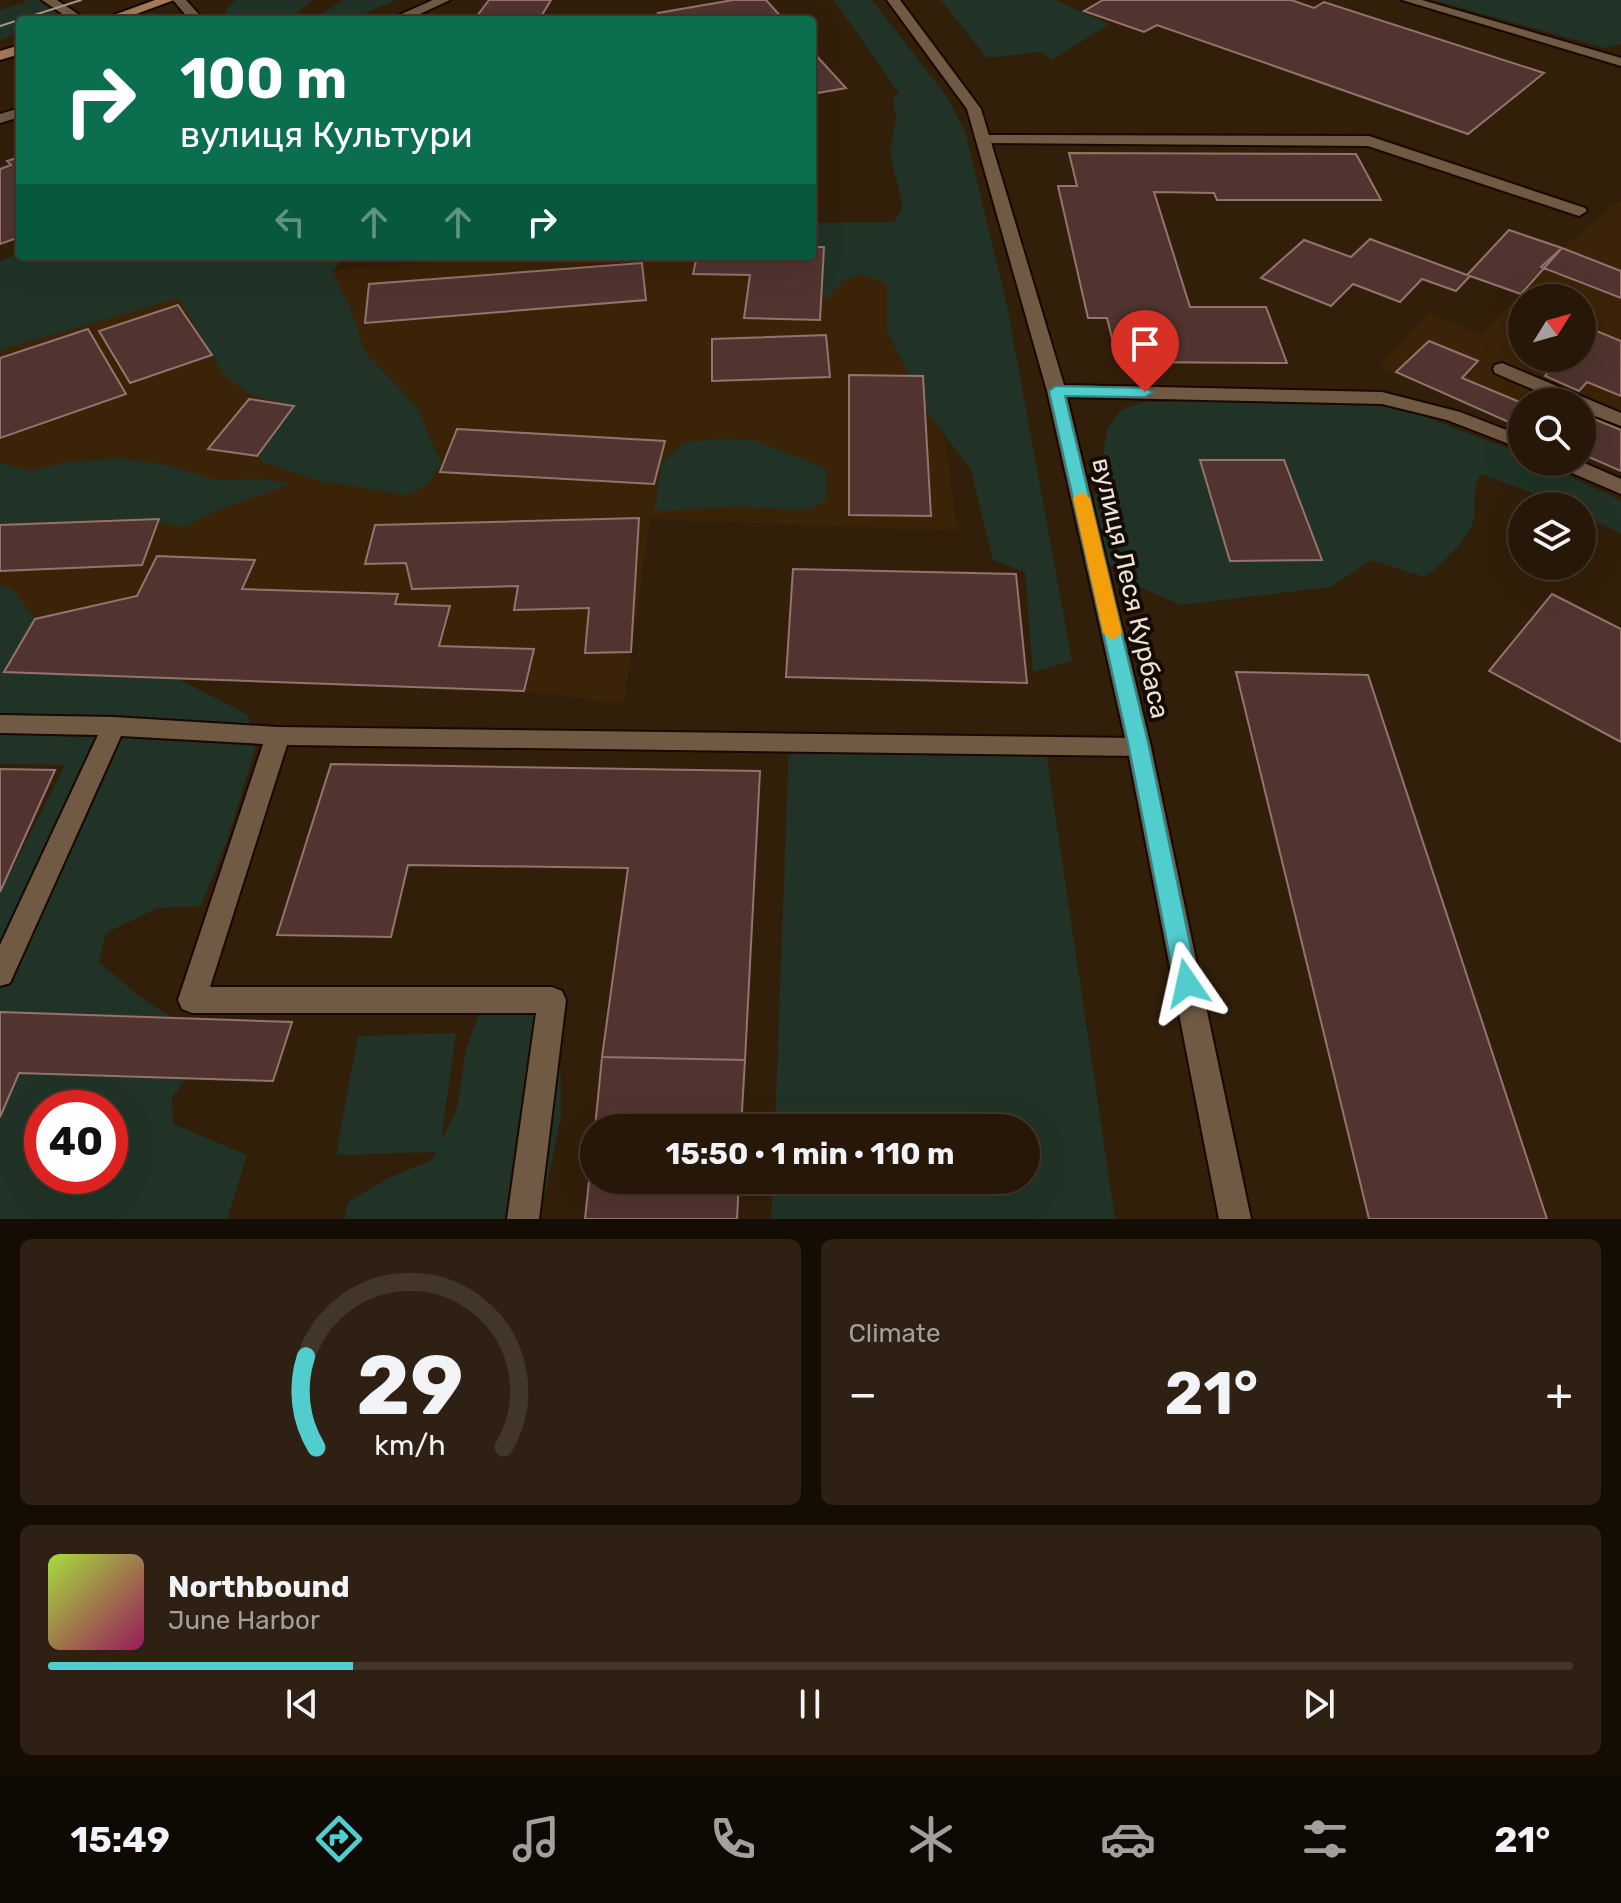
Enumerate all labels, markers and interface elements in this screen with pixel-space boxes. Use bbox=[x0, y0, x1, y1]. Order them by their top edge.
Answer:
text: 100 m bbox=[180, 46, 347, 112]
icon: right bbox=[48, 48, 152, 152]
text: вулиця Культури bbox=[180, 113, 473, 156]
icon: left bbox=[268, 200, 312, 244]
icon: ahead bbox=[352, 200, 396, 244]
icon: ahead bbox=[436, 200, 480, 244]
icon: right bbox=[520, 200, 564, 244]
north arrow bbox=[1508, 284, 1596, 372]
map controls bbox=[1508, 284, 1596, 580]
pin bbox=[1111, 310, 1179, 392]
icon: arrive bbox=[1123, 322, 1167, 366]
button: search bbox=[1508, 388, 1596, 476]
street label: вулиця Леся Курбаса bbox=[1085, 455, 1176, 721]
button: layers bbox=[1508, 492, 1596, 580]
position arrow bbox=[1145, 941, 1229, 1025]
speed limit sign: 40 bbox=[24, 1090, 128, 1194]
text: 15:50 · 1 min · 110 m bbox=[666, 1136, 954, 1172]
text: Climate bbox=[849, 1318, 941, 1349]
text: 29 bbox=[357, 1336, 464, 1435]
text: 21° bbox=[1165, 1358, 1258, 1429]
text: − bbox=[849, 1368, 877, 1420]
text: + bbox=[1546, 1368, 1573, 1420]
text: km/h bbox=[375, 1428, 446, 1462]
text: Northbound bbox=[168, 1569, 350, 1605]
text: June Harbor bbox=[168, 1605, 320, 1636]
icon: previous bbox=[280, 1682, 324, 1726]
icon: pause bbox=[788, 1682, 832, 1726]
icon: next bbox=[1297, 1682, 1341, 1726]
icon: directions bbox=[311, 1811, 367, 1867]
icon: music bbox=[508, 1811, 564, 1867]
icon: phone bbox=[705, 1811, 761, 1867]
icon: climate bbox=[903, 1811, 959, 1867]
icon: car bbox=[1100, 1811, 1156, 1867]
icon: filters bbox=[1297, 1811, 1353, 1867]
text: 15:49 bbox=[71, 1818, 170, 1861]
text: 21° bbox=[1494, 1818, 1550, 1861]

